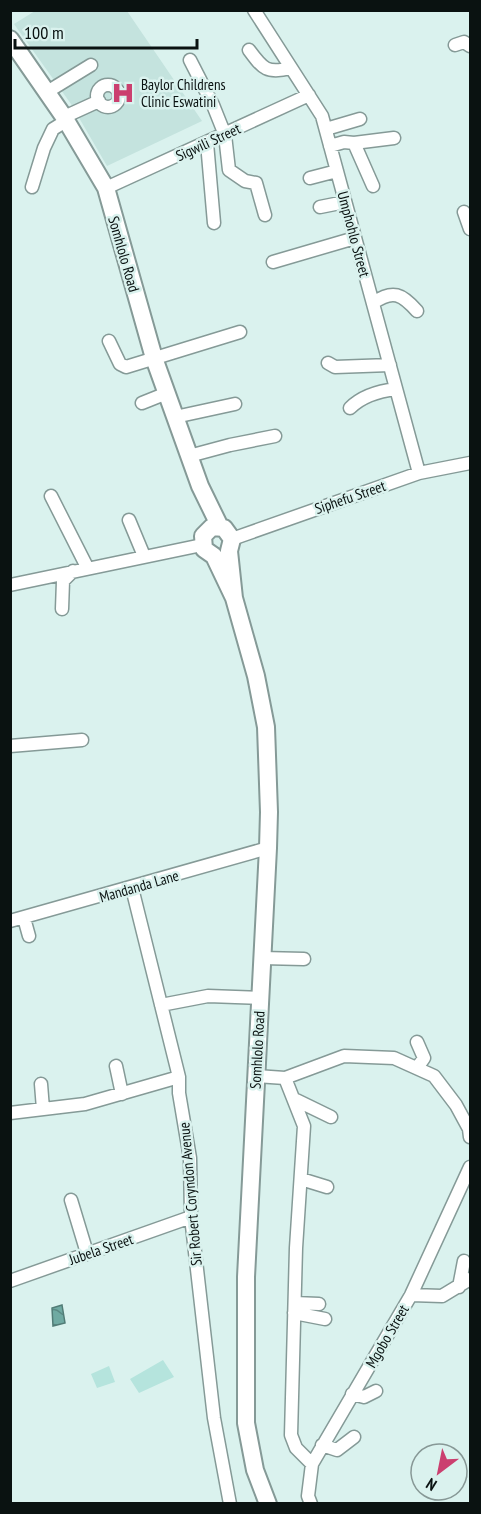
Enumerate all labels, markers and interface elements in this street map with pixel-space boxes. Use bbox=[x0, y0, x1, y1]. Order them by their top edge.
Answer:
scale bar bbox=[15, 12, 196, 50]
text: 100 m bbox=[24, 21, 64, 44]
place label: Baylor Childrens Clinic Eswatini bbox=[141, 75, 226, 111]
hospital icon: Baylor Childrens Clinic Eswatini bbox=[110, 80, 136, 106]
street label: Sigwili Street bbox=[173, 119, 243, 165]
street label: Umphohlo Street bbox=[333, 189, 375, 279]
street label: Somhlolo Road bbox=[104, 214, 144, 294]
street label: Siphefu Street bbox=[312, 476, 388, 518]
street label: Mandanda Lane bbox=[97, 866, 181, 906]
street label: Somhlolo Road bbox=[245, 1011, 269, 1089]
street label: Sir Robert Coryndon Avenue bbox=[174, 1121, 206, 1267]
street label: Jubela Street bbox=[65, 1229, 136, 1269]
street label: Mgobo Street bbox=[361, 1301, 413, 1371]
north arrow bbox=[409, 1442, 469, 1502]
text: N bbox=[422, 1474, 440, 1495]

